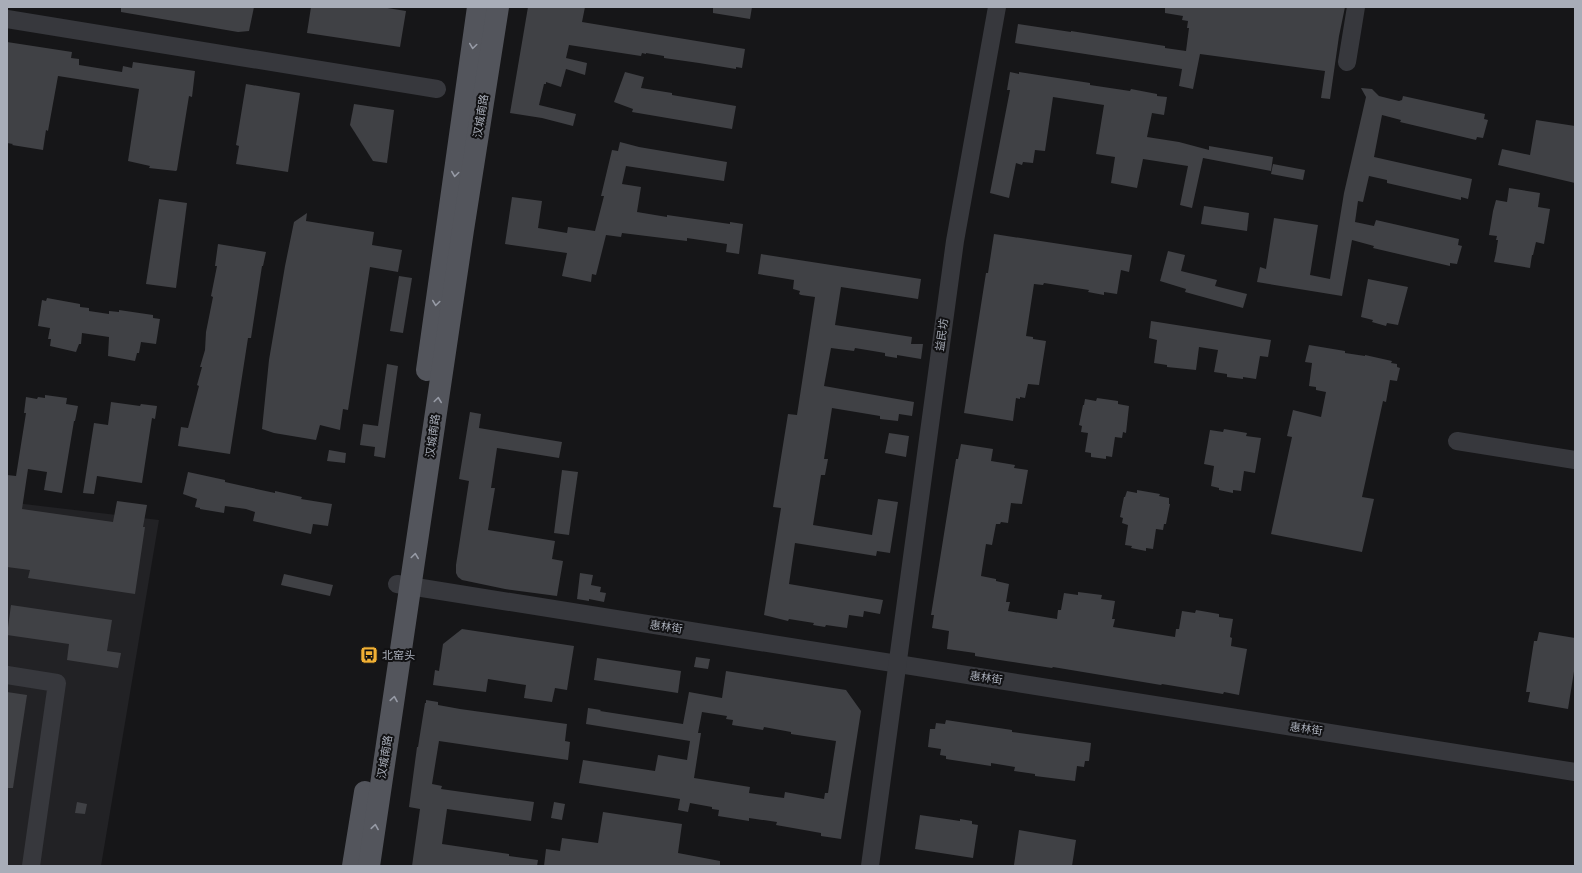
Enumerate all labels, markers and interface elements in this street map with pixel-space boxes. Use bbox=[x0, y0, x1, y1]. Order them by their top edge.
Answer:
one-way arrow bbox=[469, 43, 478, 49]
street label: 汉城南路 bbox=[471, 93, 491, 139]
one-way arrow bbox=[451, 171, 460, 177]
one-way arrow bbox=[432, 300, 441, 306]
street label: 益民坊 bbox=[933, 318, 951, 352]
one-way arrow bbox=[433, 397, 442, 403]
street label: 汉城南路 bbox=[424, 413, 442, 459]
one-way arrow bbox=[410, 553, 419, 560]
street label: 惠林街 bbox=[649, 618, 683, 636]
bus stop icon: 北窑头 bbox=[359, 645, 379, 665]
place label: 北窑头 bbox=[382, 649, 415, 662]
street label: 惠林街 bbox=[969, 669, 1003, 687]
one-way arrow bbox=[389, 696, 398, 702]
street label: 惠林街 bbox=[1289, 720, 1323, 738]
street label: 汉城南路 bbox=[375, 734, 395, 780]
one-way arrow bbox=[370, 824, 379, 831]

